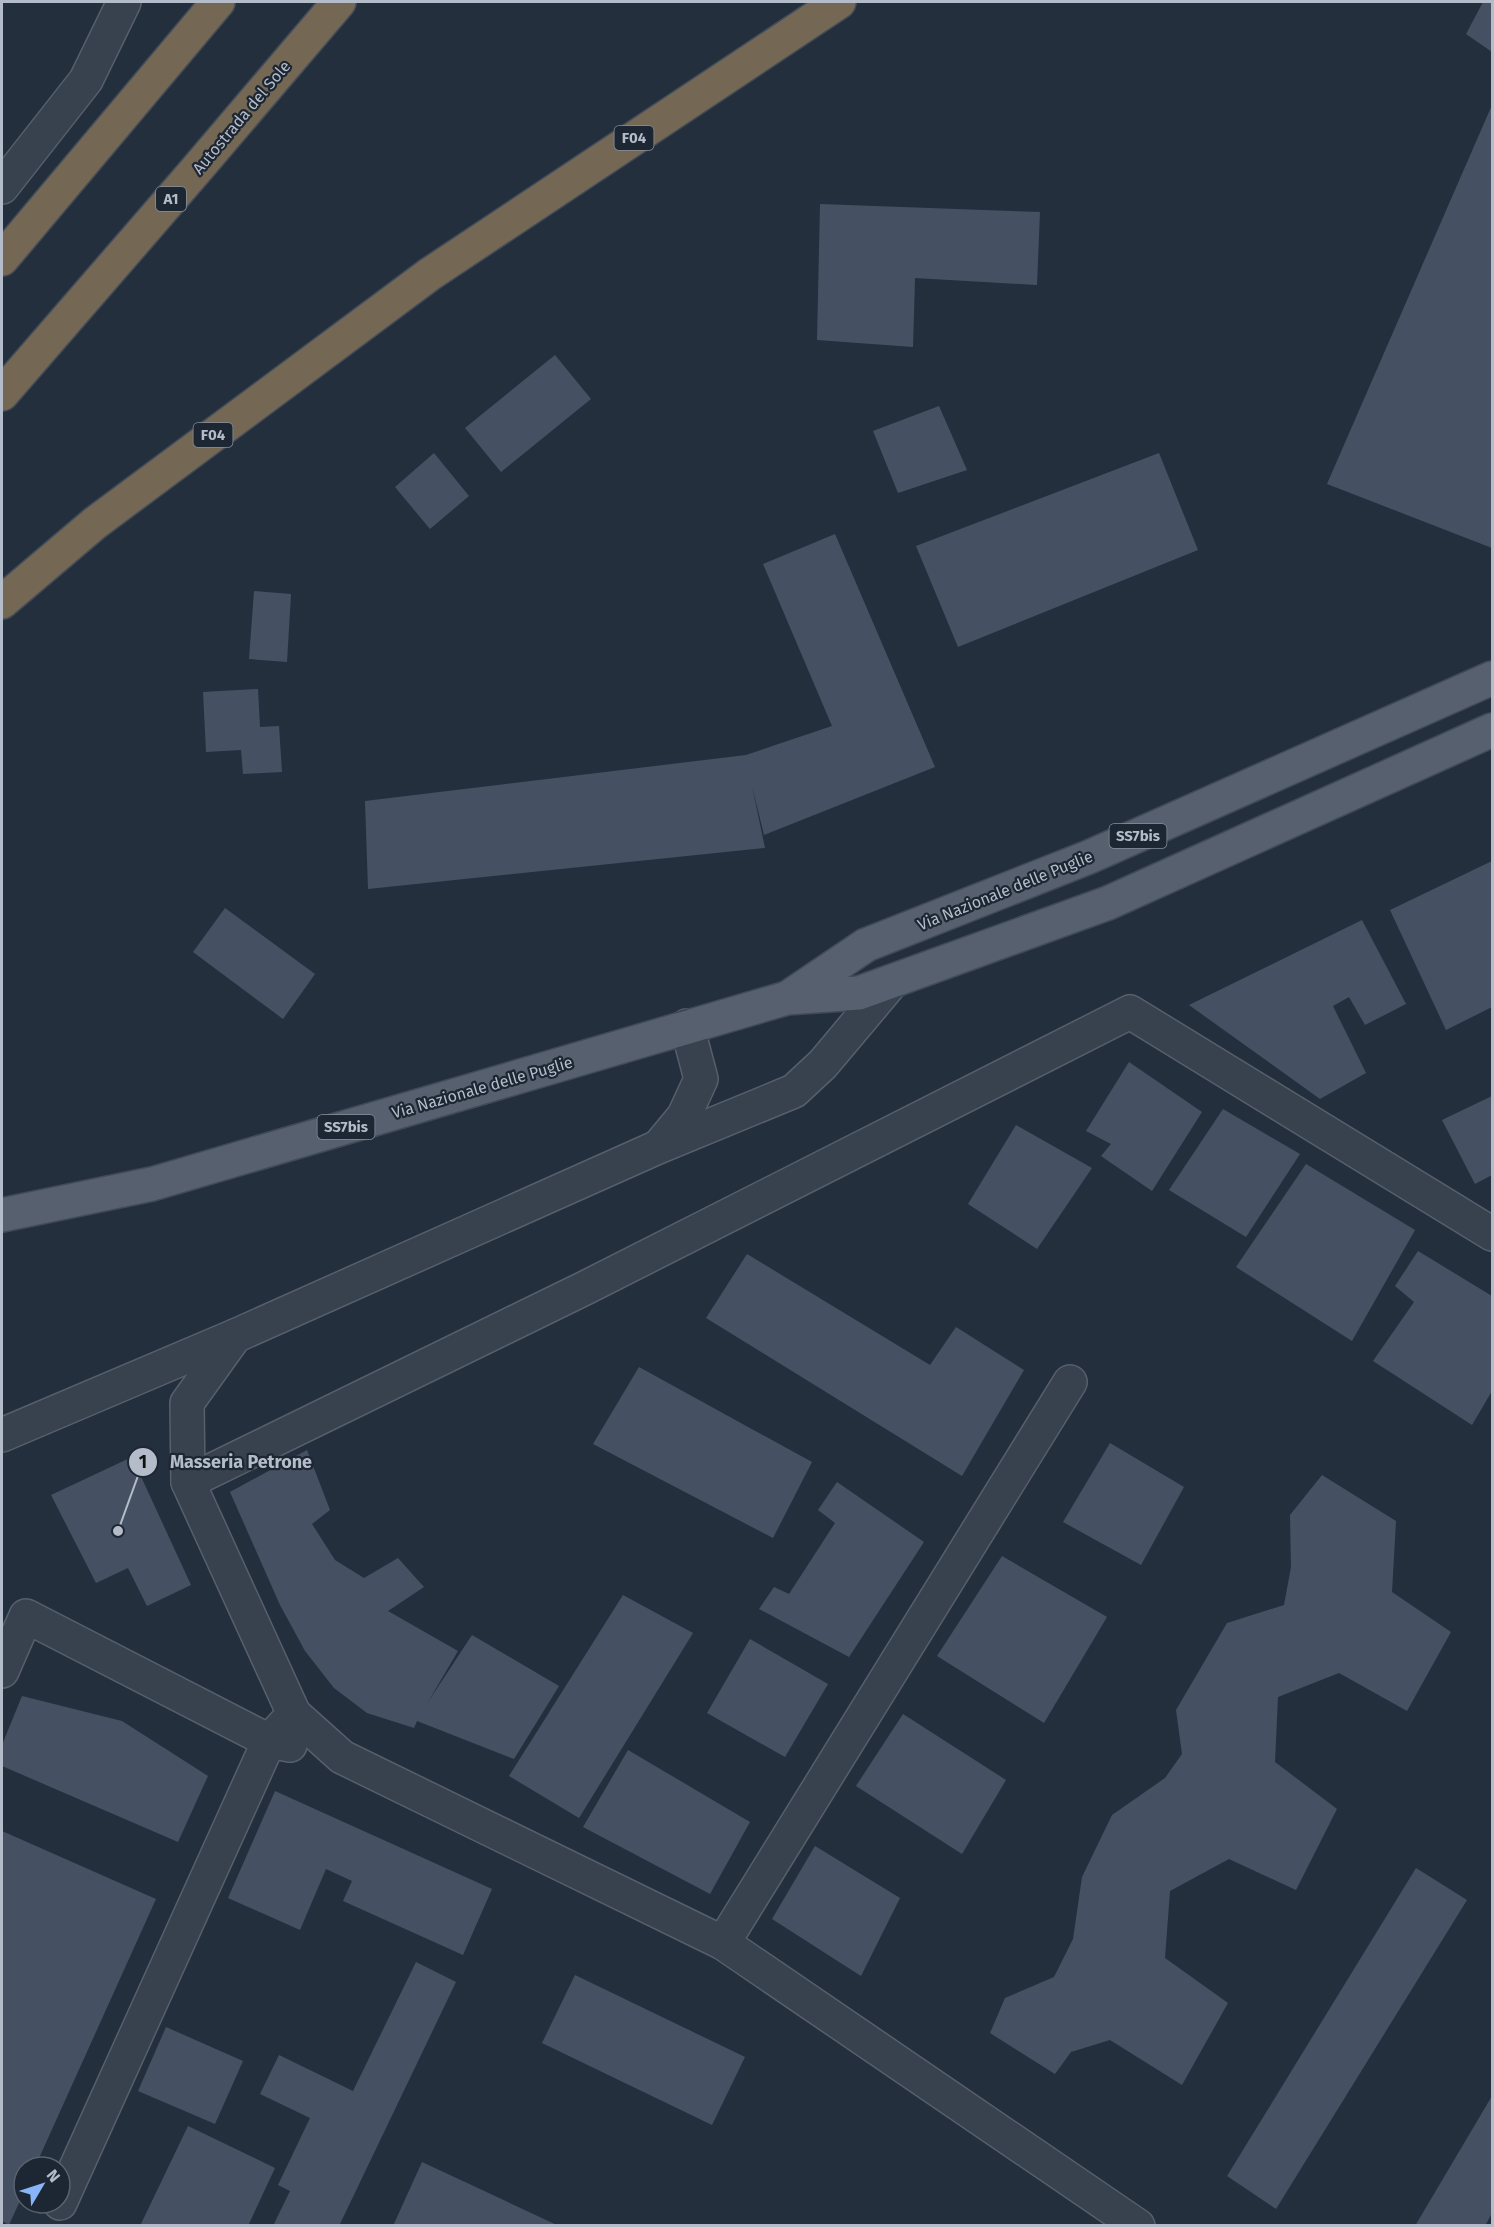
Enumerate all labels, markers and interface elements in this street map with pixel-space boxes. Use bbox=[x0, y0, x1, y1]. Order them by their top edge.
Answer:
street label: Autostrada del Sole bbox=[188, 57, 294, 178]
road number: F04 bbox=[614, 126, 654, 150]
road number: A1 bbox=[156, 187, 186, 211]
road number: F04 bbox=[194, 423, 232, 447]
road number: SS7bis bbox=[1110, 824, 1166, 848]
street label: Via Nazionale delle Puglie bbox=[915, 847, 1096, 934]
street label: Via Nazionale delle Puglie bbox=[390, 1053, 575, 1122]
road number: SS7bis bbox=[318, 1115, 374, 1139]
callout: Masseria Petrone bbox=[128, 1444, 324, 1480]
text: 1 bbox=[139, 1451, 147, 1473]
text: Masseria Petrone bbox=[170, 1451, 312, 1473]
north arrow bbox=[12, 2155, 72, 2215]
text: N bbox=[43, 2166, 64, 2186]

